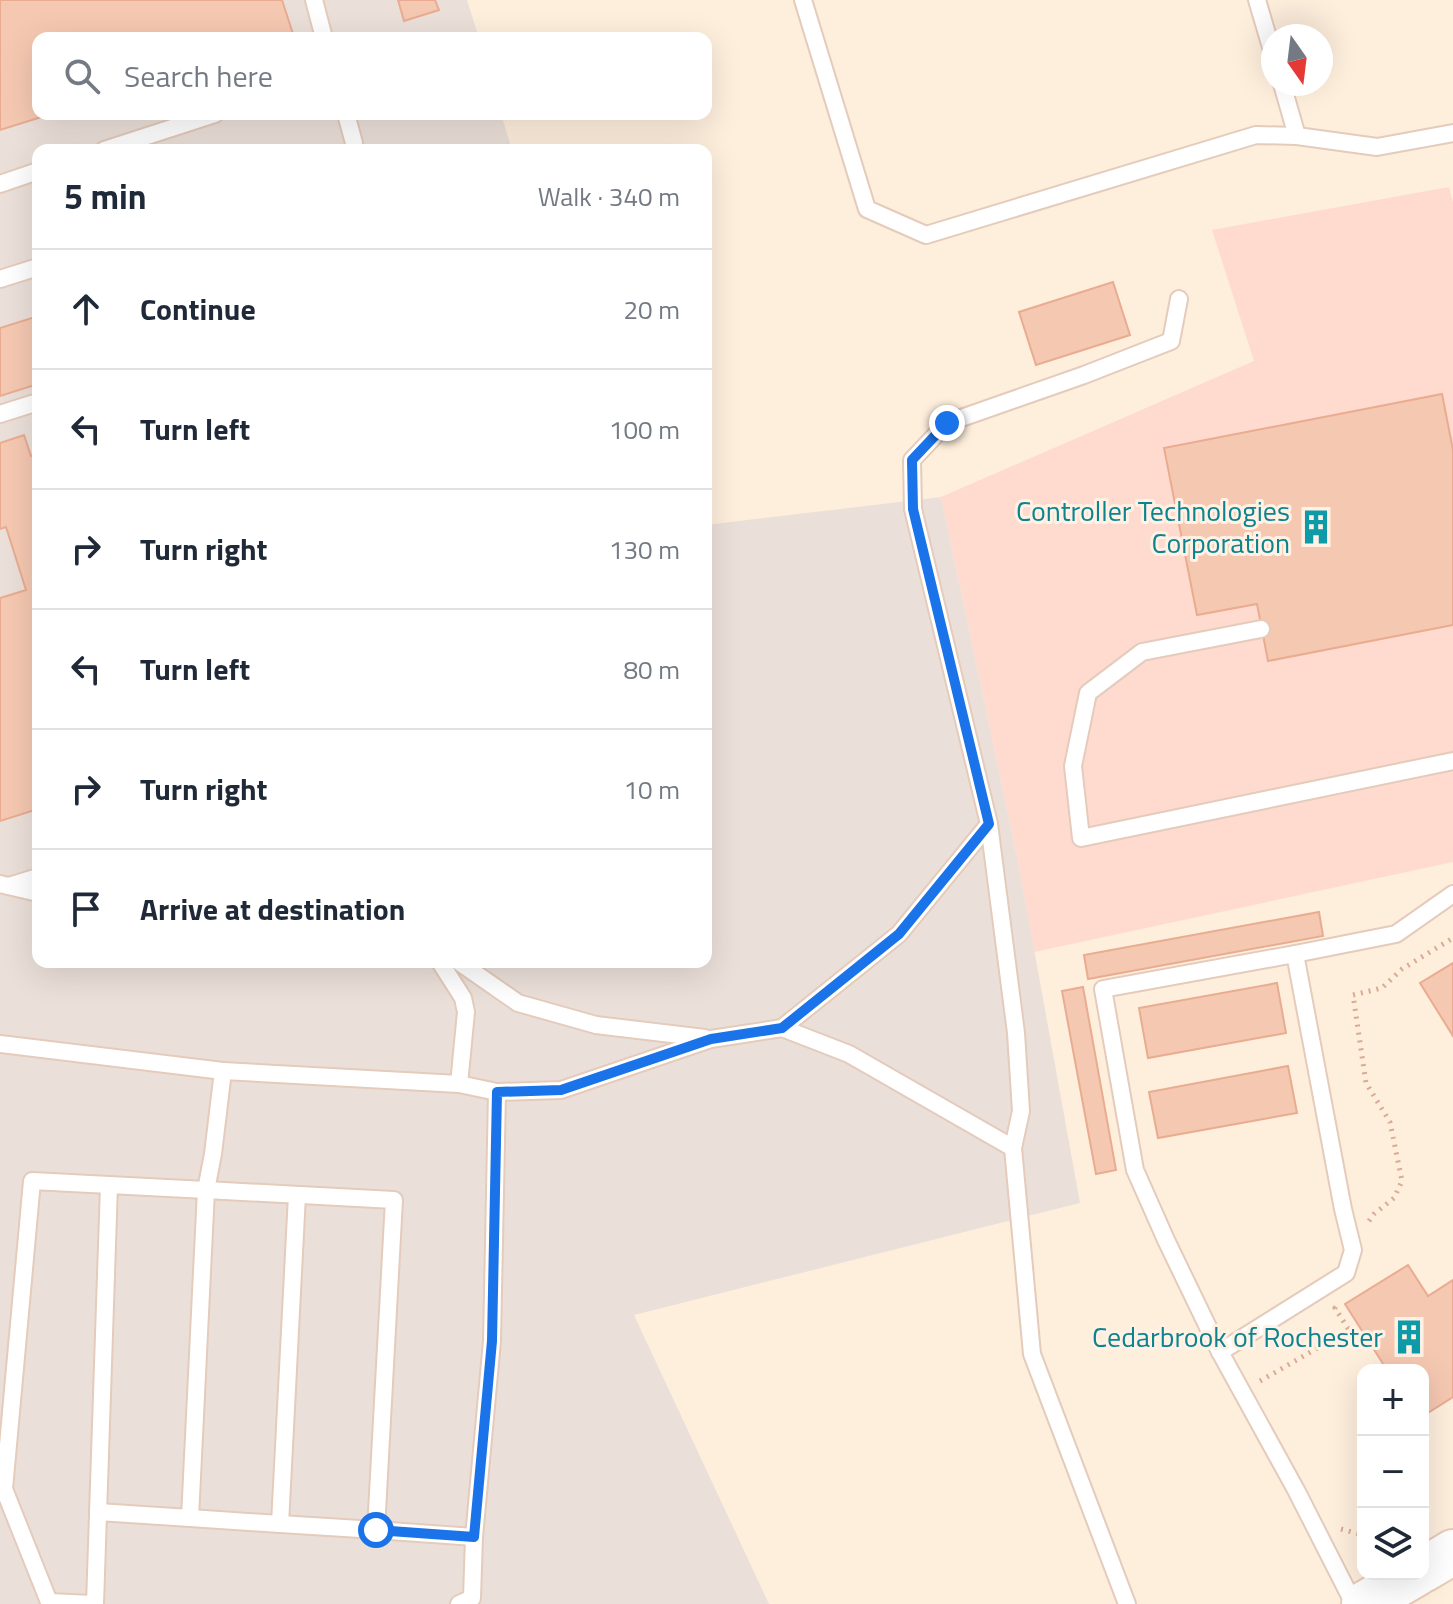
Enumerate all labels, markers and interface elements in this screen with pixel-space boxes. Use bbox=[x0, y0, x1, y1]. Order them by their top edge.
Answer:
north arrow bbox=[1261, 24, 1333, 96]
search box bbox=[32, 32, 712, 120]
text: Search here bbox=[124, 53, 273, 99]
icon: search bbox=[60, 54, 104, 98]
text: 5 min bbox=[64, 170, 147, 222]
text: Walk · 340 m bbox=[538, 177, 680, 216]
text: Continue bbox=[140, 286, 256, 332]
icon: ahead bbox=[64, 287, 108, 331]
text: 20 m bbox=[623, 290, 680, 329]
route end bbox=[929, 405, 965, 441]
text: Turn left bbox=[140, 406, 250, 452]
icon: left bbox=[64, 407, 108, 451]
text: 100 m bbox=[609, 410, 680, 449]
place label: Controller Technologies Corporation bbox=[1016, 489, 1290, 564]
building icon: Controller Technologies Corporation bbox=[1297, 508, 1335, 546]
text: Turn right bbox=[140, 526, 268, 572]
icon: right bbox=[64, 527, 108, 571]
text: 130 m bbox=[609, 530, 680, 569]
text: Turn left bbox=[140, 646, 250, 692]
icon: left bbox=[64, 647, 108, 691]
text: 80 m bbox=[623, 650, 680, 689]
text: Turn right bbox=[140, 766, 268, 812]
icon: right bbox=[64, 767, 108, 811]
text: 10 m bbox=[623, 770, 680, 809]
text: Arrive at destination bbox=[140, 886, 405, 932]
icon: arrive bbox=[64, 887, 108, 931]
place label: Cedarbrook of Rochester bbox=[1092, 1315, 1383, 1358]
building icon: Cedarbrook of Rochester bbox=[1390, 1318, 1428, 1356]
map controls bbox=[1357, 1364, 1429, 1580]
button: + bbox=[1357, 1364, 1429, 1436]
button: − bbox=[1357, 1436, 1429, 1508]
button: layers bbox=[1357, 1508, 1429, 1580]
route start bbox=[358, 1512, 394, 1548]

